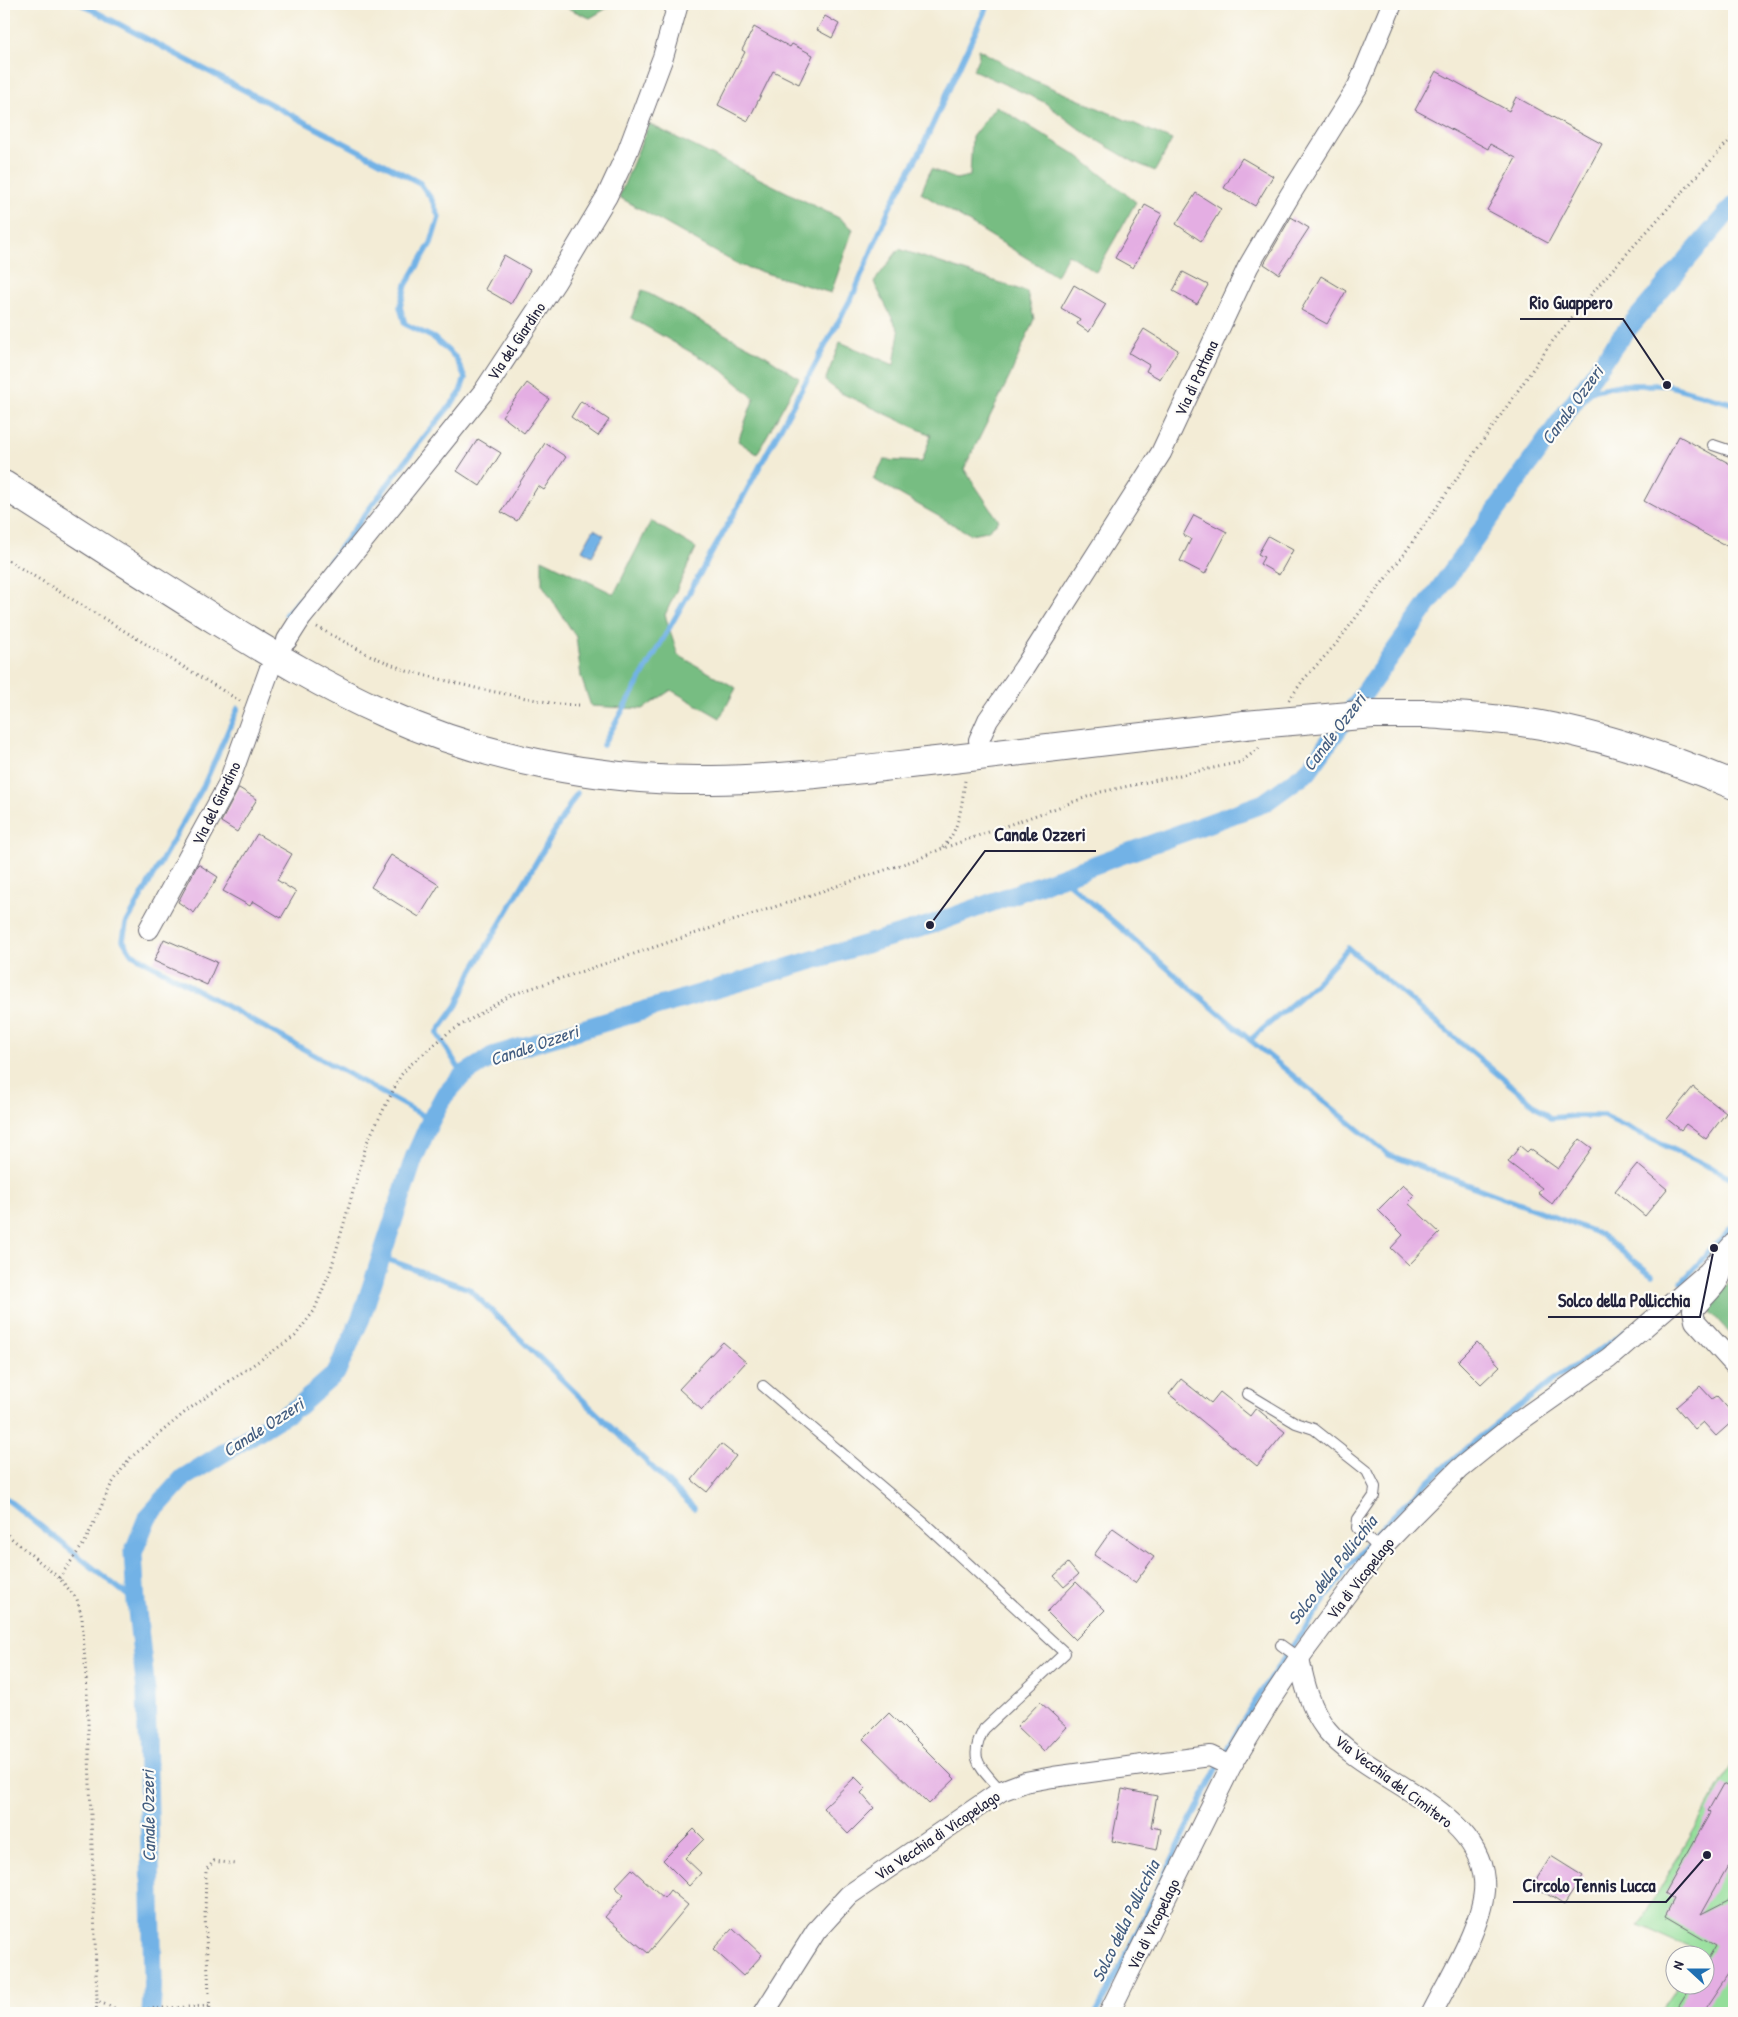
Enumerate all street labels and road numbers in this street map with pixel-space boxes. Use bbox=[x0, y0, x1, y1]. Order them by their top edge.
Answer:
street label: Via del Giardino bbox=[482, 297, 551, 385]
street label: Via di Pattana bbox=[1169, 337, 1223, 419]
street label: Via del Giardino bbox=[186, 757, 246, 848]
street label: Via di Vicopelago bbox=[1321, 1532, 1399, 1624]
street label: Via Vecchia del Cimitero bbox=[1331, 1729, 1458, 1833]
street label: Via Vecchia di Vicopelago bbox=[870, 1785, 1004, 1885]
street label: Via di Vicopelago bbox=[1122, 1874, 1185, 1973]

